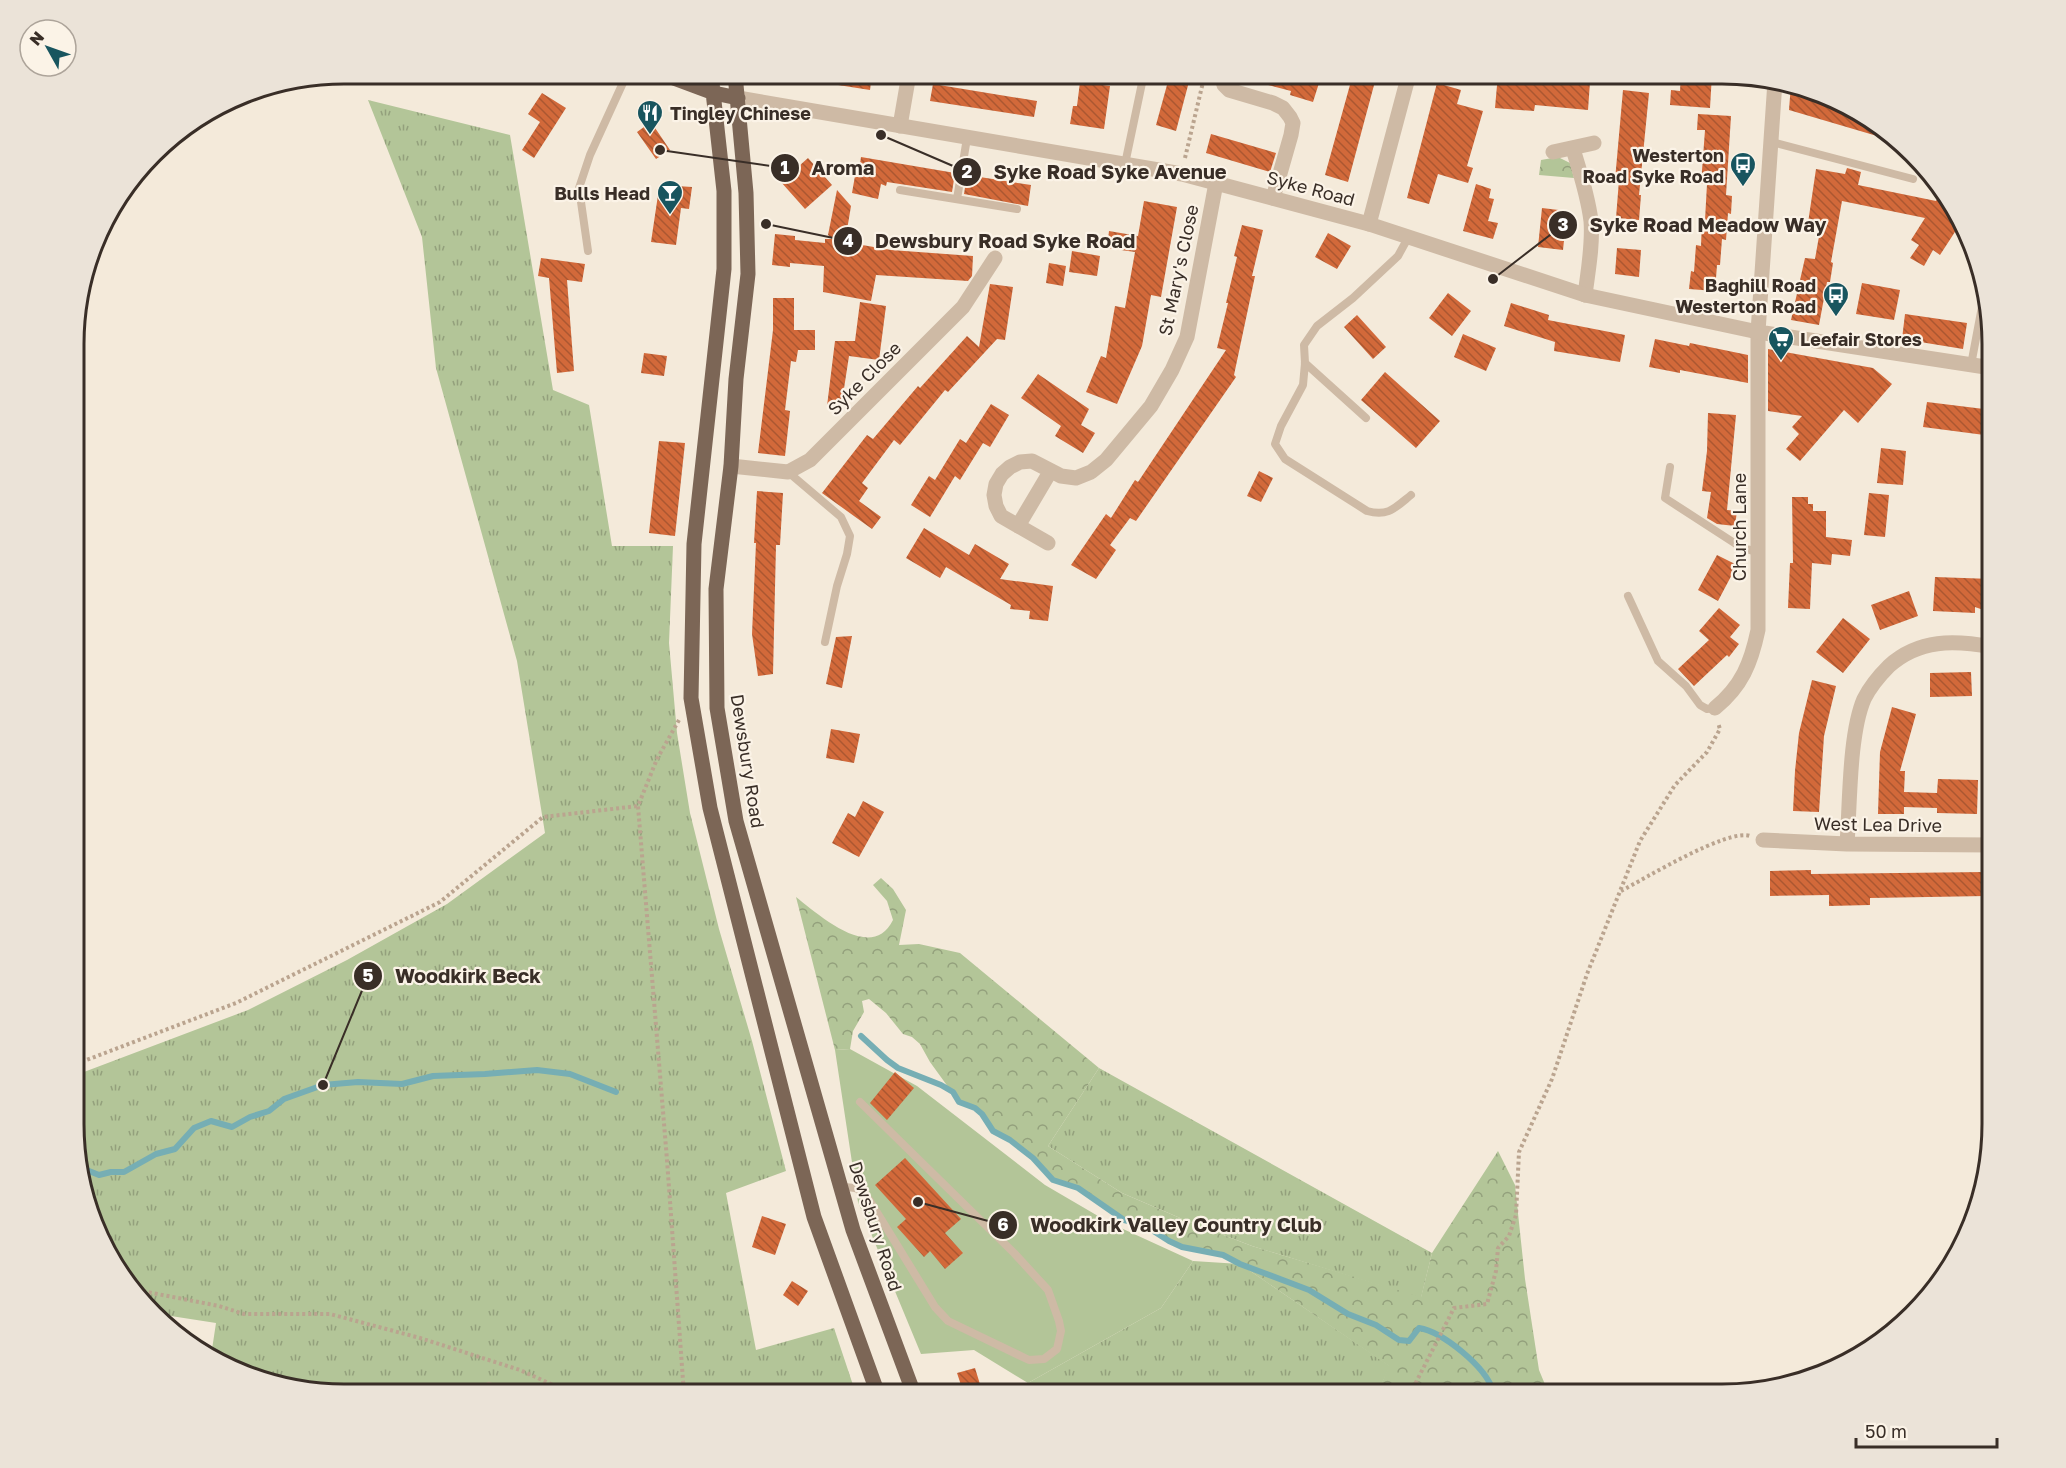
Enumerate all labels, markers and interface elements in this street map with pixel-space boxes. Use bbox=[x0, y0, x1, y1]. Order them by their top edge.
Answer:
north arrow bbox=[18, 18, 78, 78]
text: N bbox=[25, 27, 48, 49]
restaurant icon: Tingley Chinese bbox=[635, 98, 665, 136]
place label: Tingley Chinese bbox=[670, 102, 811, 124]
place label: Westerton Road Syke Road bbox=[1583, 144, 1724, 187]
callout: Aroma bbox=[770, 149, 887, 187]
bus stop icon: Westerton Road Syke Road bbox=[1728, 150, 1758, 188]
callout: Syke Road Syke Avenue bbox=[952, 153, 1239, 191]
text: Aroma bbox=[812, 155, 874, 179]
text: 1 bbox=[780, 156, 790, 178]
text: Syke Road Syke Avenue bbox=[993, 159, 1227, 183]
text: 2 bbox=[962, 160, 973, 182]
street label: Syke Road bbox=[1265, 166, 1357, 210]
bar icon: Bulls Head bbox=[655, 178, 685, 216]
place label: Bulls Head bbox=[554, 182, 650, 204]
street label: St Mary's Close bbox=[1153, 202, 1203, 338]
callout: Syke Road Meadow Way bbox=[1548, 206, 1839, 244]
text: Syke Road Meadow Way bbox=[1590, 212, 1826, 236]
text: 3 bbox=[1558, 213, 1569, 235]
callout: Dewsbury Road Syke Road bbox=[833, 222, 1148, 260]
text: Dewsbury Road Syke Road bbox=[875, 228, 1135, 252]
text: 4 bbox=[842, 229, 854, 251]
place label: Baghill Road Westerton Road bbox=[1675, 274, 1816, 317]
bus stop icon: Baghill Road Westerton Road bbox=[1821, 280, 1851, 318]
supermarket icon: Leefair Stores bbox=[1766, 324, 1796, 362]
place label: Leefair Stores bbox=[1800, 328, 1922, 350]
street label: Syke Close bbox=[823, 337, 905, 419]
street label: Church Lane bbox=[1728, 473, 1750, 581]
street label: Dewsbury Road bbox=[727, 693, 769, 829]
street label: West Lea Drive bbox=[1814, 812, 1942, 836]
callout: Woodkirk Beck bbox=[353, 957, 553, 995]
text: Woodkirk Beck bbox=[395, 963, 541, 987]
text: 5 bbox=[363, 964, 374, 986]
street label: Dewsbury Road bbox=[845, 1158, 907, 1294]
callout: Woodkirk Valley Country Club bbox=[988, 1206, 1334, 1244]
text: Woodkirk Valley Country Club bbox=[1030, 1212, 1322, 1236]
text: 6 bbox=[997, 1213, 1009, 1235]
scale bar bbox=[1856, 1411, 1997, 1449]
text: 50 m bbox=[1865, 1420, 1907, 1442]

